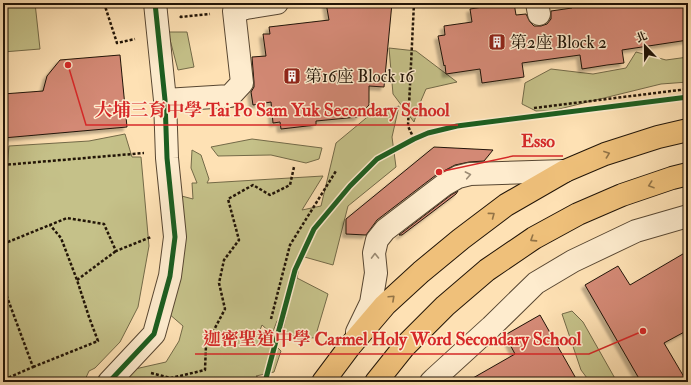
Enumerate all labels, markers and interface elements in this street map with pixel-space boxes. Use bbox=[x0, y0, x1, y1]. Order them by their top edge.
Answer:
north arrow bbox=[625, 26, 665, 66]
text: 北 bbox=[634, 29, 649, 45]
building icon: 第2座 Block 2 bbox=[487, 32, 507, 52]
place label: 第2座 Block 2 bbox=[510, 32, 607, 53]
building icon: 第16座 Block 16 bbox=[282, 66, 302, 86]
place label: 第16座 Block 16 bbox=[305, 66, 415, 87]
callout: 大埔三育中學 Tai Po Sam Yuk Secondary School bbox=[86, 95, 458, 125]
text: 大埔三育中學 Tai Po Sam Yuk Secondary School bbox=[94, 99, 450, 122]
callout: Esso bbox=[513, 126, 563, 156]
text: Esso bbox=[521, 130, 555, 153]
one-way arrow bbox=[603, 150, 610, 159]
one-way arrow bbox=[465, 172, 471, 180]
one-way arrow bbox=[647, 180, 654, 189]
one-way arrow bbox=[488, 213, 495, 220]
one-way arrow bbox=[530, 234, 537, 242]
one-way arrow bbox=[371, 253, 379, 259]
one-way arrow bbox=[388, 296, 395, 303]
callout: 迦密聖道中學 Carmel Holy Word Secondary School bbox=[195, 324, 589, 354]
text: 迦密聖道中學 Carmel Holy Word Secondary School bbox=[203, 328, 582, 351]

